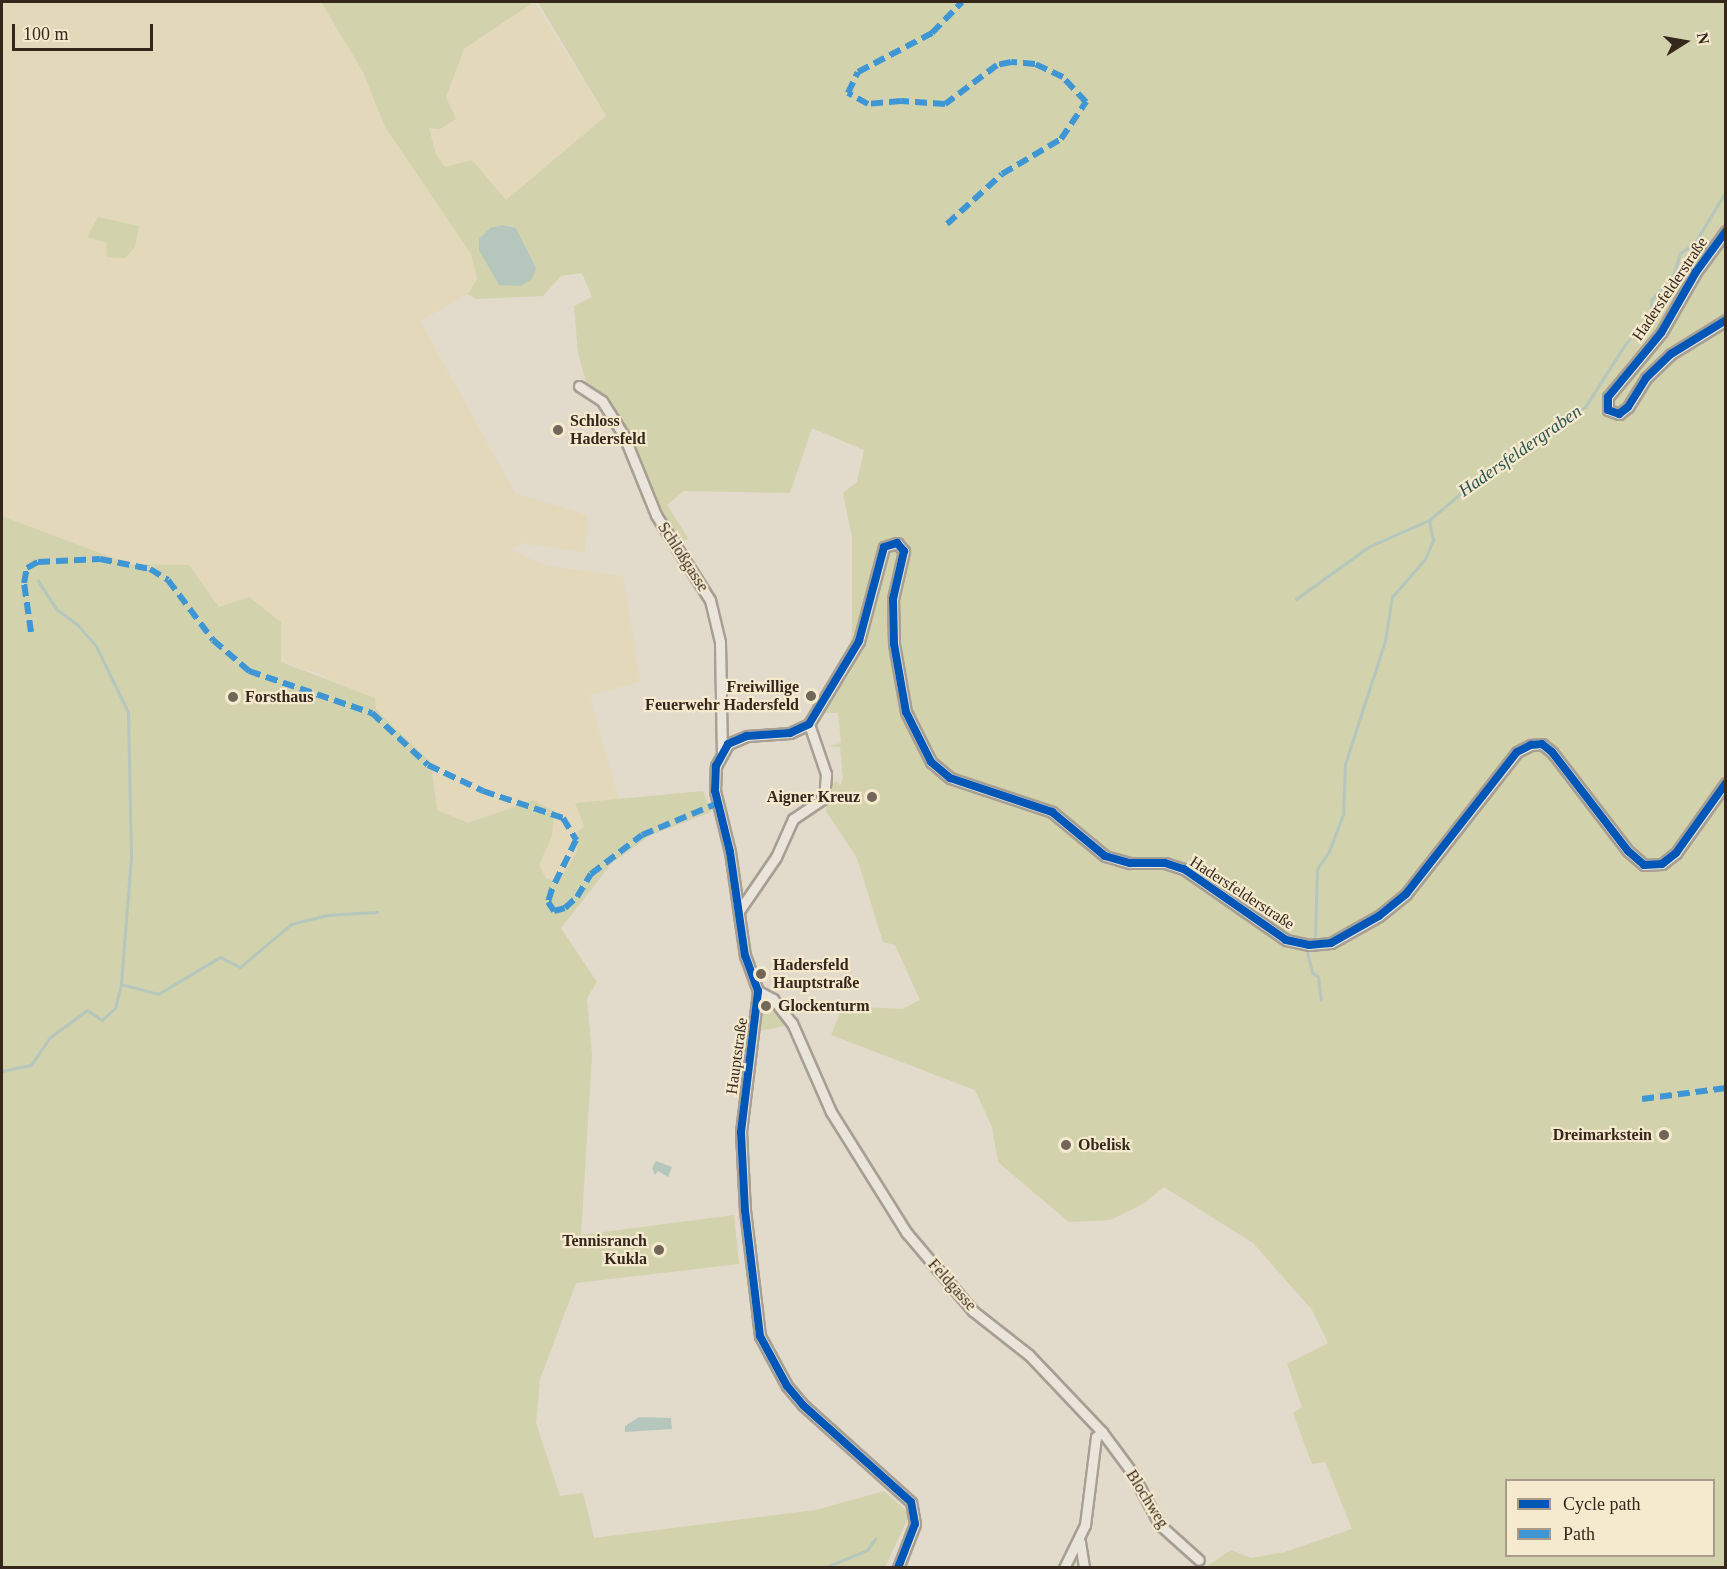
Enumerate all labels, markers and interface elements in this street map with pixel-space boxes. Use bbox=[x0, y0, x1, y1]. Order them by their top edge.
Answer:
scale bar bbox=[15, 12, 156, 50]
north arrow bbox=[1655, 12, 1715, 72]
text: 100 m bbox=[23, 24, 69, 44]
text: N bbox=[1694, 31, 1713, 46]
street label: Hadersfelderstraße bbox=[1628, 234, 1712, 344]
water label: Hadersfeldergraben bbox=[1454, 400, 1586, 502]
place label: Schloss Hadersfeld bbox=[570, 411, 646, 449]
marker: Schloss Hadersfeld bbox=[551, 423, 565, 437]
street label: Schloßgasse bbox=[653, 519, 713, 595]
place label: Freiwillige Feuerwehr Hadersfeld bbox=[645, 677, 799, 715]
place label: Forsthaus bbox=[245, 687, 313, 707]
marker: Freiwillige Feuerwehr Hadersfeld bbox=[804, 689, 818, 703]
marker: Forsthaus bbox=[226, 690, 240, 704]
place label: Aigner Kreuz bbox=[767, 787, 860, 807]
marker: Aigner Kreuz bbox=[865, 790, 879, 804]
street label: Hadersfelderstraße bbox=[1186, 852, 1298, 934]
place label: Hadersfeld Hauptstraße bbox=[773, 955, 859, 993]
marker: Hadersfeld Hauptstraße bbox=[754, 967, 768, 981]
place label: Glockenturm bbox=[778, 996, 870, 1016]
marker: Glockenturm bbox=[759, 999, 773, 1013]
street label: Hauptstraße bbox=[722, 1016, 752, 1096]
place label: Dreimarkstein bbox=[1553, 1125, 1652, 1145]
marker: Dreimarkstein bbox=[1657, 1128, 1671, 1142]
place label: Obelisk bbox=[1078, 1135, 1130, 1155]
marker: Obelisk bbox=[1059, 1138, 1073, 1152]
place label: Tennisranch Kukla bbox=[562, 1231, 647, 1269]
marker: Tennisranch Kukla bbox=[652, 1243, 666, 1257]
street label: Feldgasse bbox=[924, 1255, 980, 1315]
street label: Blochweg bbox=[1122, 1466, 1172, 1532]
legend bbox=[1505, 1479, 1715, 1557]
text: Cycle path bbox=[1563, 1494, 1640, 1514]
text: Path bbox=[1563, 1524, 1595, 1544]

